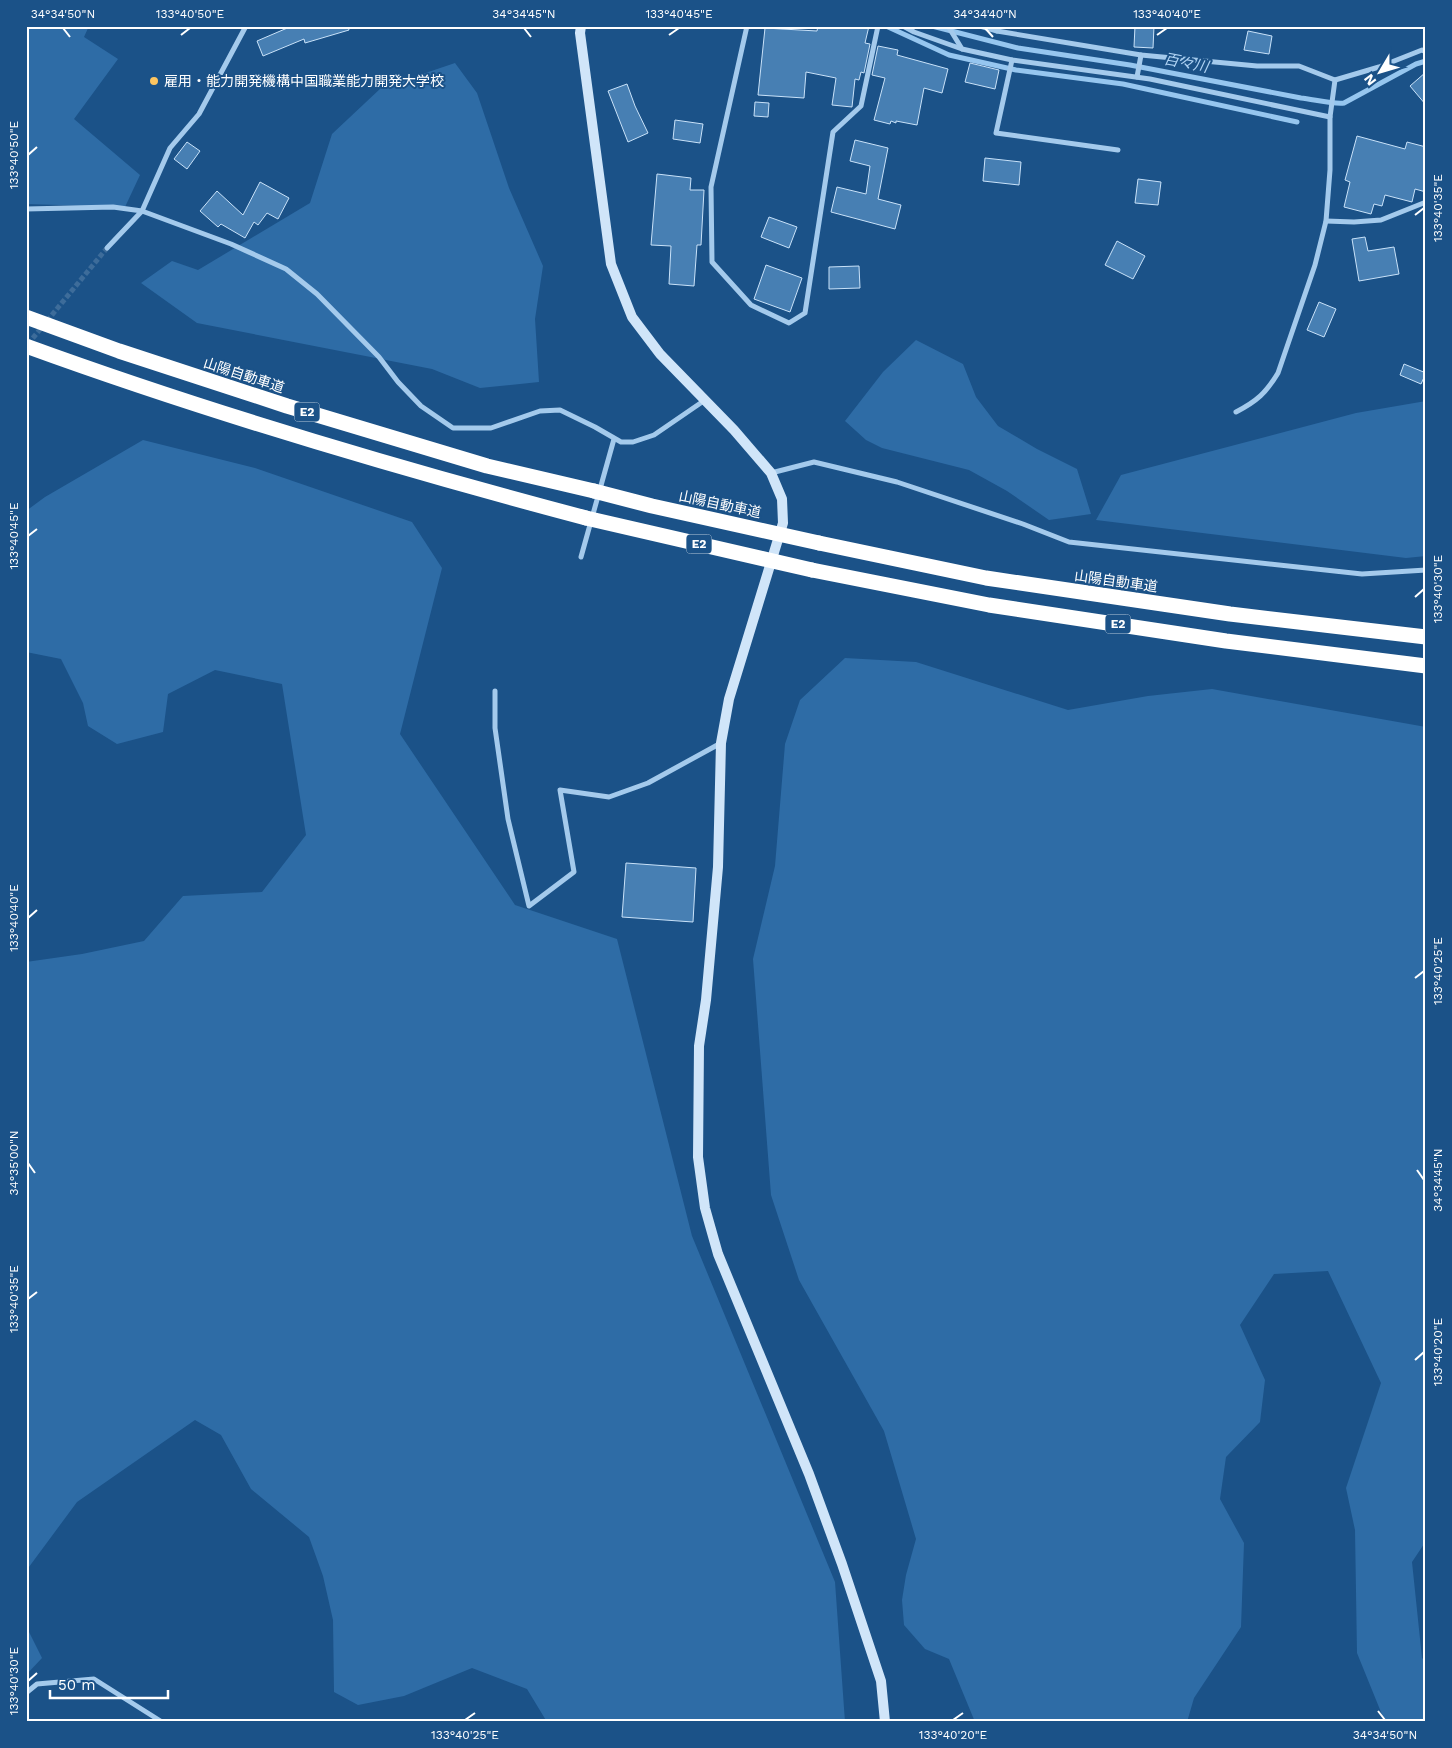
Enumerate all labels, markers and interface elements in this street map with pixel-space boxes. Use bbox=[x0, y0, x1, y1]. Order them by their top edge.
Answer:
text: 34°34'50"N bbox=[31, 7, 95, 21]
text: 133°40'50"E bbox=[156, 7, 225, 21]
text: 34°34'45"N bbox=[492, 7, 556, 21]
text: 133°40'45"E bbox=[645, 7, 713, 21]
text: 34°34'40"N bbox=[953, 7, 1017, 21]
text: 133°40'40"E bbox=[1133, 7, 1201, 21]
north arrow bbox=[1354, 48, 1404, 98]
water label: 百々川 bbox=[1162, 50, 1212, 77]
text: N bbox=[1360, 71, 1379, 89]
place label: 雇用・能力開発機構中国職業能力開発大学校 bbox=[164, 73, 444, 89]
marker: 雇用・能力開発機構中国職業能力開発大学校 bbox=[148, 75, 160, 87]
text: 133°40'50"E bbox=[7, 120, 21, 189]
text: 133°40'35"E bbox=[1431, 174, 1445, 242]
street label: 山陽自動車道 bbox=[202, 354, 286, 396]
road number: E2 bbox=[294, 402, 320, 422]
street label: 山陽自動車道 bbox=[677, 487, 763, 521]
text: 133°40'45"E bbox=[7, 502, 21, 570]
road number: E2 bbox=[686, 534, 712, 554]
text: 133°40'30"E bbox=[1431, 554, 1445, 623]
street label: 山陽自動車道 bbox=[1073, 567, 1159, 595]
road number: E2 bbox=[1106, 614, 1130, 634]
text: 133°40'40"E bbox=[7, 884, 21, 952]
text: 133°40'25"E bbox=[1431, 937, 1445, 1005]
text: 34°35'00"N bbox=[7, 1130, 21, 1196]
text: 34°34'45"N bbox=[1431, 1148, 1445, 1212]
text: 133°40'35"E bbox=[7, 1265, 21, 1333]
text: 133°40'20"E bbox=[1431, 1317, 1445, 1386]
text: 133°40'30"E bbox=[7, 1646, 21, 1715]
scale bar bbox=[50, 1668, 168, 1700]
text: 50 m bbox=[58, 1676, 95, 1694]
text: 133°40'25"E bbox=[431, 1728, 499, 1742]
text: 133°40'20"E bbox=[919, 1728, 988, 1742]
text: 34°34'50"N bbox=[1353, 1728, 1417, 1742]

